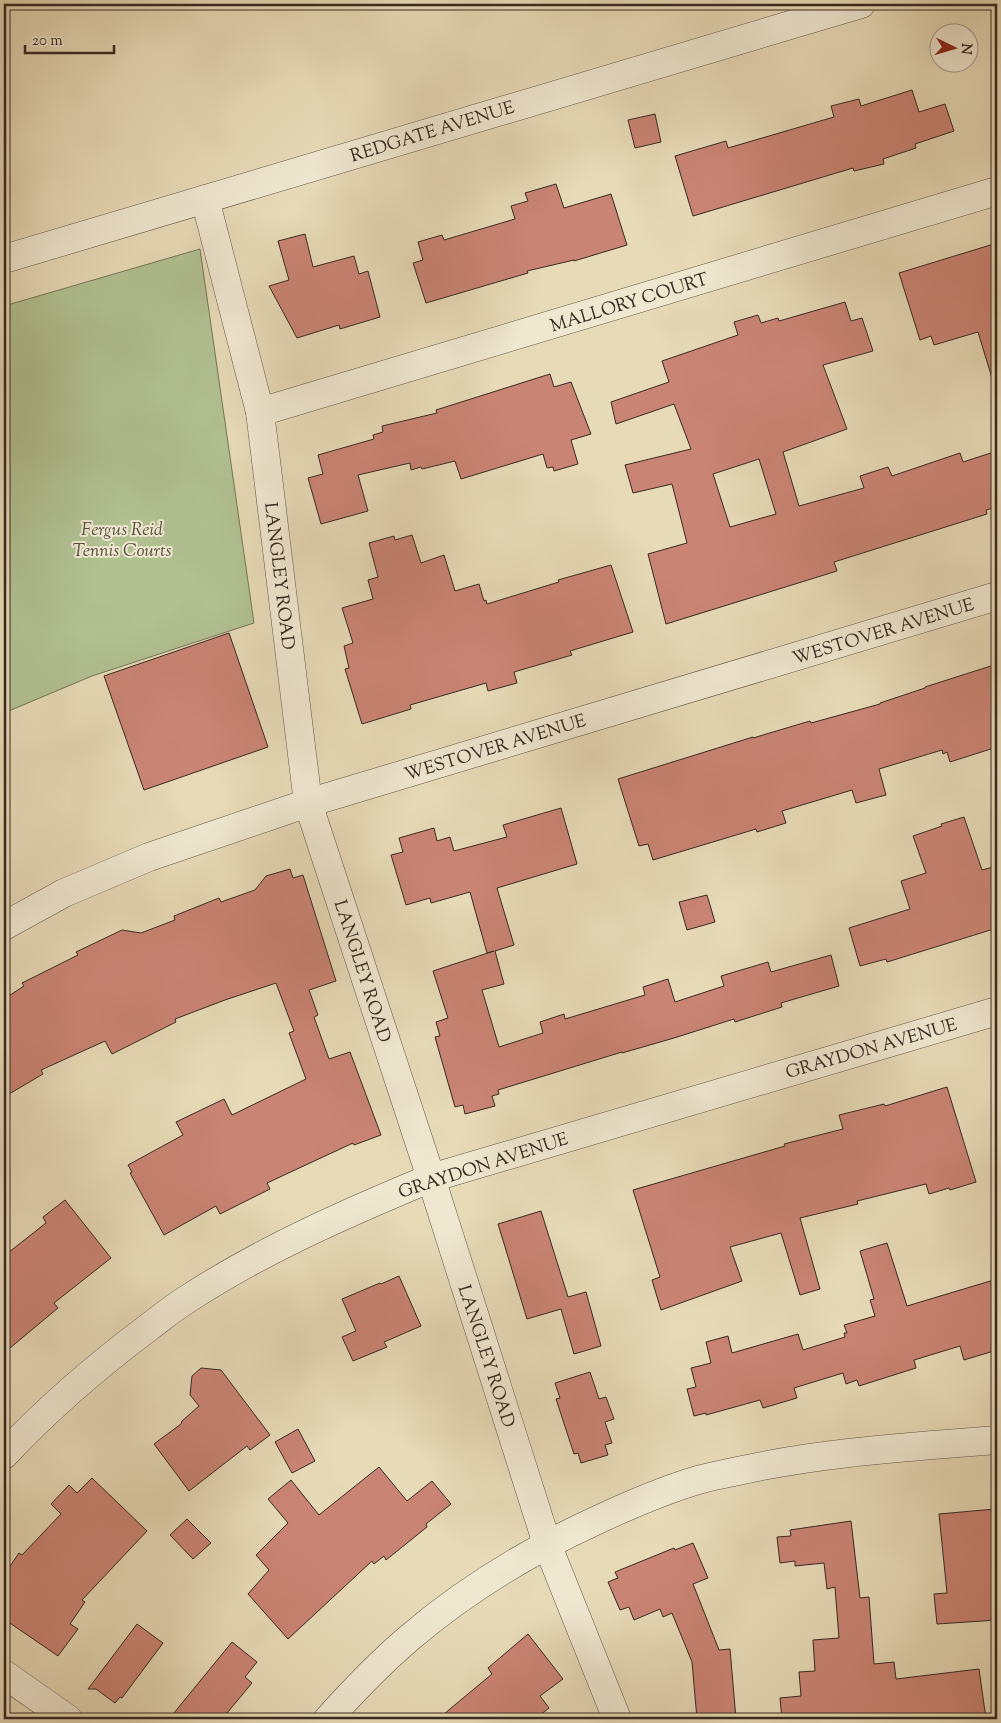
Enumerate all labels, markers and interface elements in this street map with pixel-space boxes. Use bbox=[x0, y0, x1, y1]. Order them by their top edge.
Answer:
scale bar bbox=[25, 22, 114, 54]
north arrow bbox=[928, 22, 978, 72]
text: 20 m bbox=[32, 31, 63, 52]
text: N bbox=[955, 43, 975, 55]
street label: REDGATE AVENUE bbox=[347, 96, 518, 170]
street label: MALLORY COURT bbox=[547, 267, 712, 340]
street label: LANGLEY ROAD bbox=[256, 501, 300, 652]
park label: Fergus Reid Tennis Courts bbox=[73, 518, 171, 565]
street label: WESTOVER AVENUE bbox=[790, 593, 978, 673]
street label: WESTOVER AVENUE bbox=[402, 709, 590, 789]
street label: LANGLEY ROAD bbox=[326, 897, 396, 1046]
street label: GRAYDON AVENUE bbox=[783, 1013, 961, 1087]
street label: GRAYDON AVENUE bbox=[395, 1127, 572, 1207]
street label: LANGLEY ROAD bbox=[450, 1282, 520, 1431]

